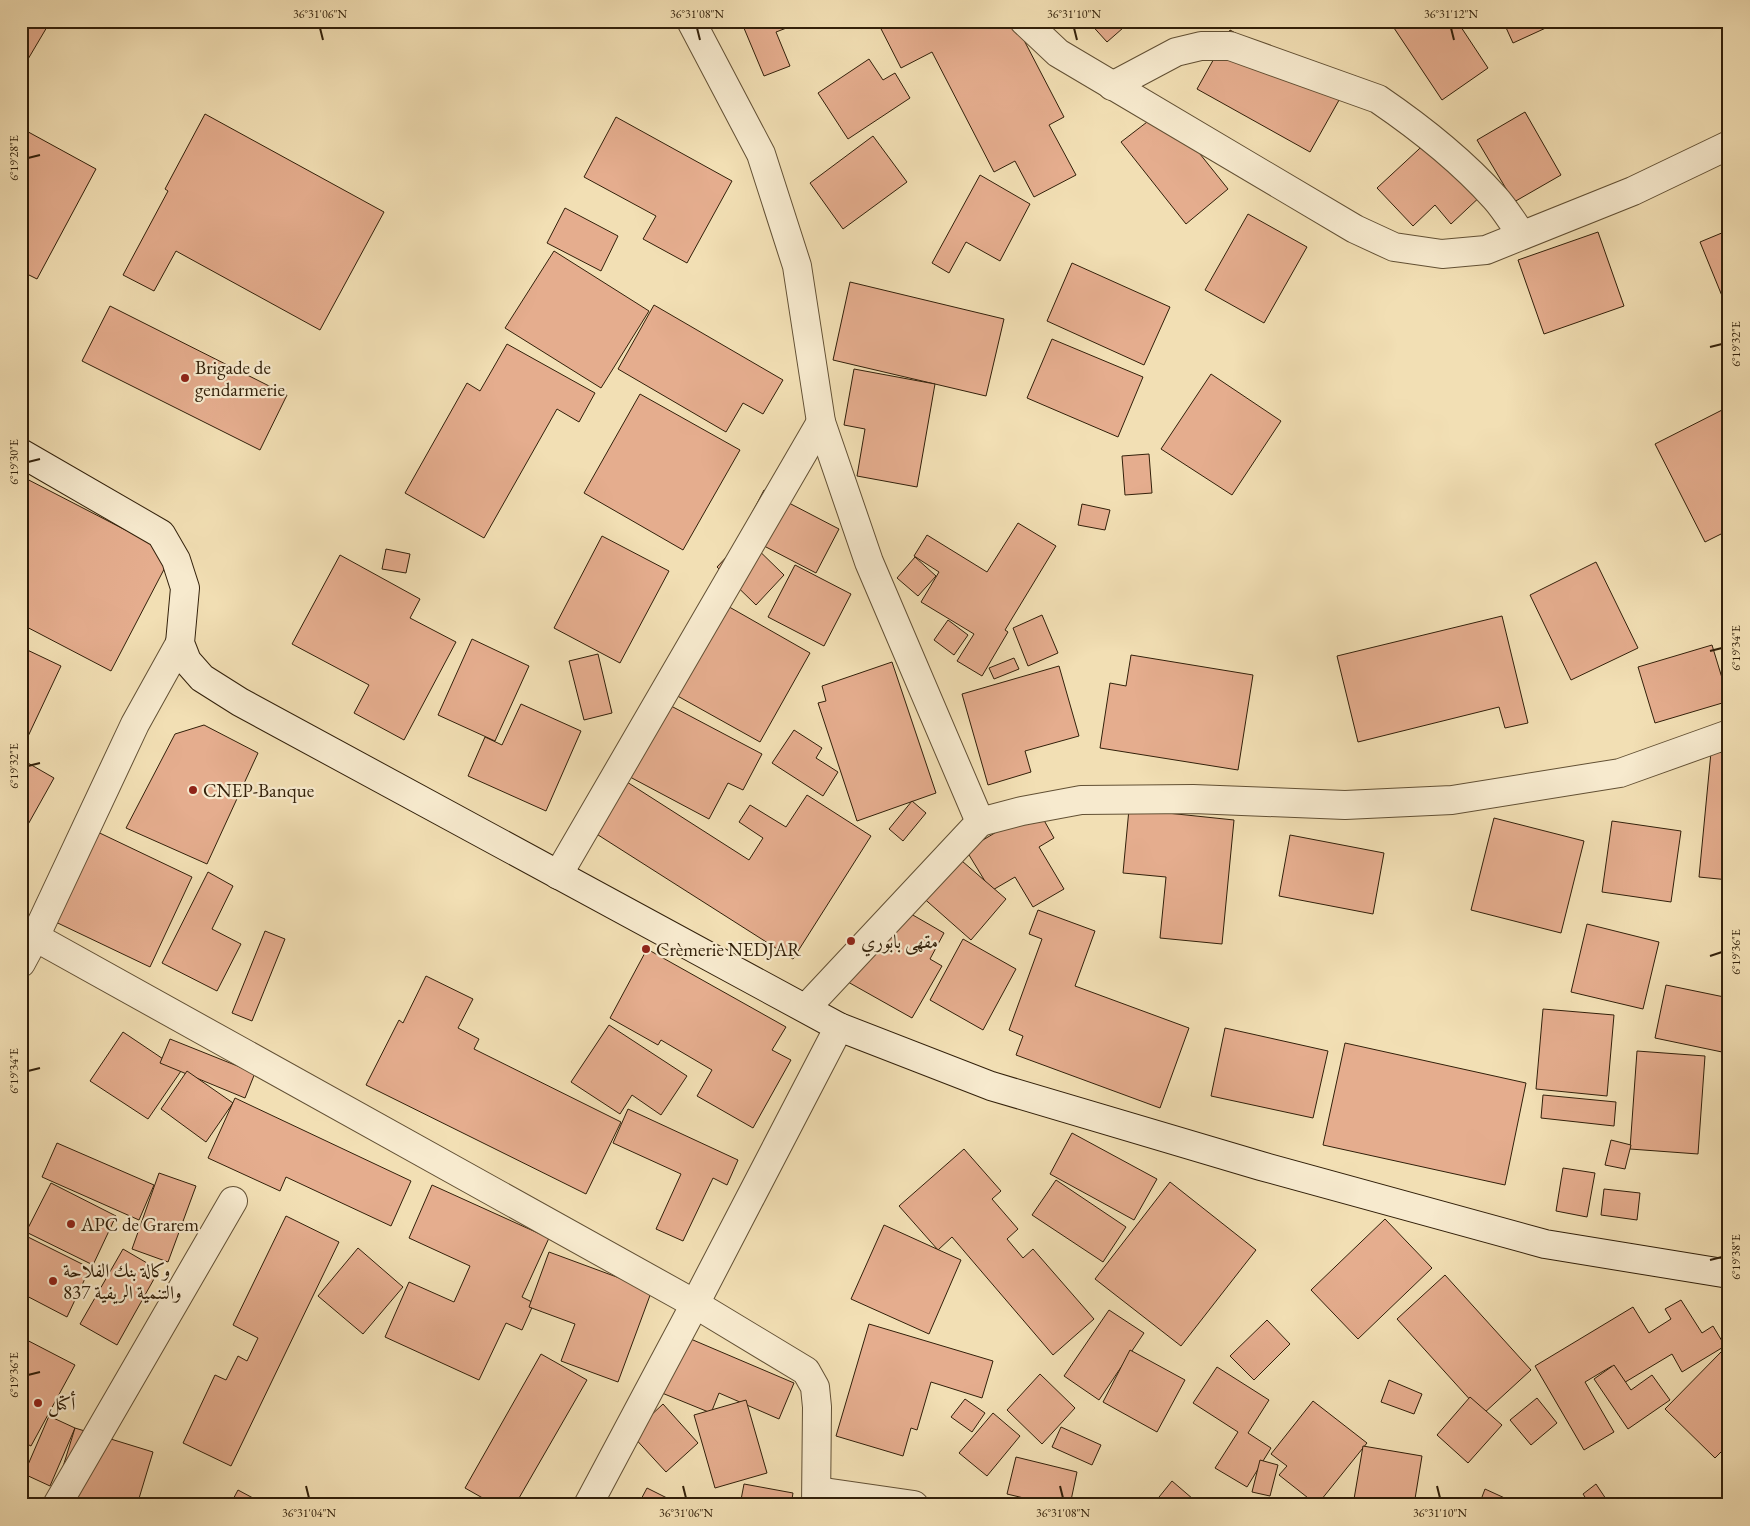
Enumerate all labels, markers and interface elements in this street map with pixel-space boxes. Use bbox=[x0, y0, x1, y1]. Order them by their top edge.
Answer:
text: 36°31'06"N bbox=[293, 6, 347, 22]
text: 36°31'08"N bbox=[670, 6, 724, 22]
text: 36°31'10"N bbox=[1047, 6, 1101, 22]
text: 36°31'12"N bbox=[1424, 6, 1478, 22]
text: 6°19'28"E bbox=[6, 135, 22, 181]
text: 6°19'32"E bbox=[1728, 321, 1744, 367]
place label: Brigade de gendarmerie bbox=[195, 355, 285, 402]
marker: Brigade de gendarmerie bbox=[179, 372, 191, 384]
text: 6°19'30"E bbox=[6, 439, 22, 485]
text: 6°19'34"E bbox=[1728, 625, 1744, 671]
text: 6°19'32"E bbox=[6, 743, 22, 789]
place label: CNEP-Banque bbox=[203, 778, 314, 803]
marker: CNEP-Banque bbox=[187, 784, 199, 796]
place label: مقهى بابوري bbox=[861, 929, 938, 957]
text: 6°19'36"E bbox=[1728, 929, 1744, 975]
marker: مقهى بابوري bbox=[845, 935, 857, 947]
place label: Crèmerie NEDJAR bbox=[656, 937, 801, 962]
marker: Crèmerie NEDJAR bbox=[640, 943, 652, 955]
text: 6°19'34"E bbox=[6, 1048, 22, 1094]
place label: APC de Grarem bbox=[80, 1212, 199, 1237]
marker: APC de Grarem bbox=[65, 1218, 77, 1230]
text: 6°19'38"E bbox=[1728, 1234, 1744, 1280]
place label: وكالة بنك الفلاحة والتنمية الريفية 837 bbox=[63, 1258, 182, 1305]
marker: وكالة بنك الفلاحة والتنمية الريفية 837 bbox=[47, 1275, 59, 1287]
text: 6°19'36"E bbox=[6, 1352, 22, 1398]
place label: أكتل bbox=[48, 1391, 76, 1417]
marker: أكتل bbox=[32, 1397, 44, 1409]
text: 36°31'04"N bbox=[282, 1505, 336, 1521]
text: 36°31'06"N bbox=[659, 1505, 713, 1521]
text: 36°31'08"N bbox=[1036, 1505, 1090, 1521]
text: 36°31'10"N bbox=[1413, 1505, 1467, 1521]

